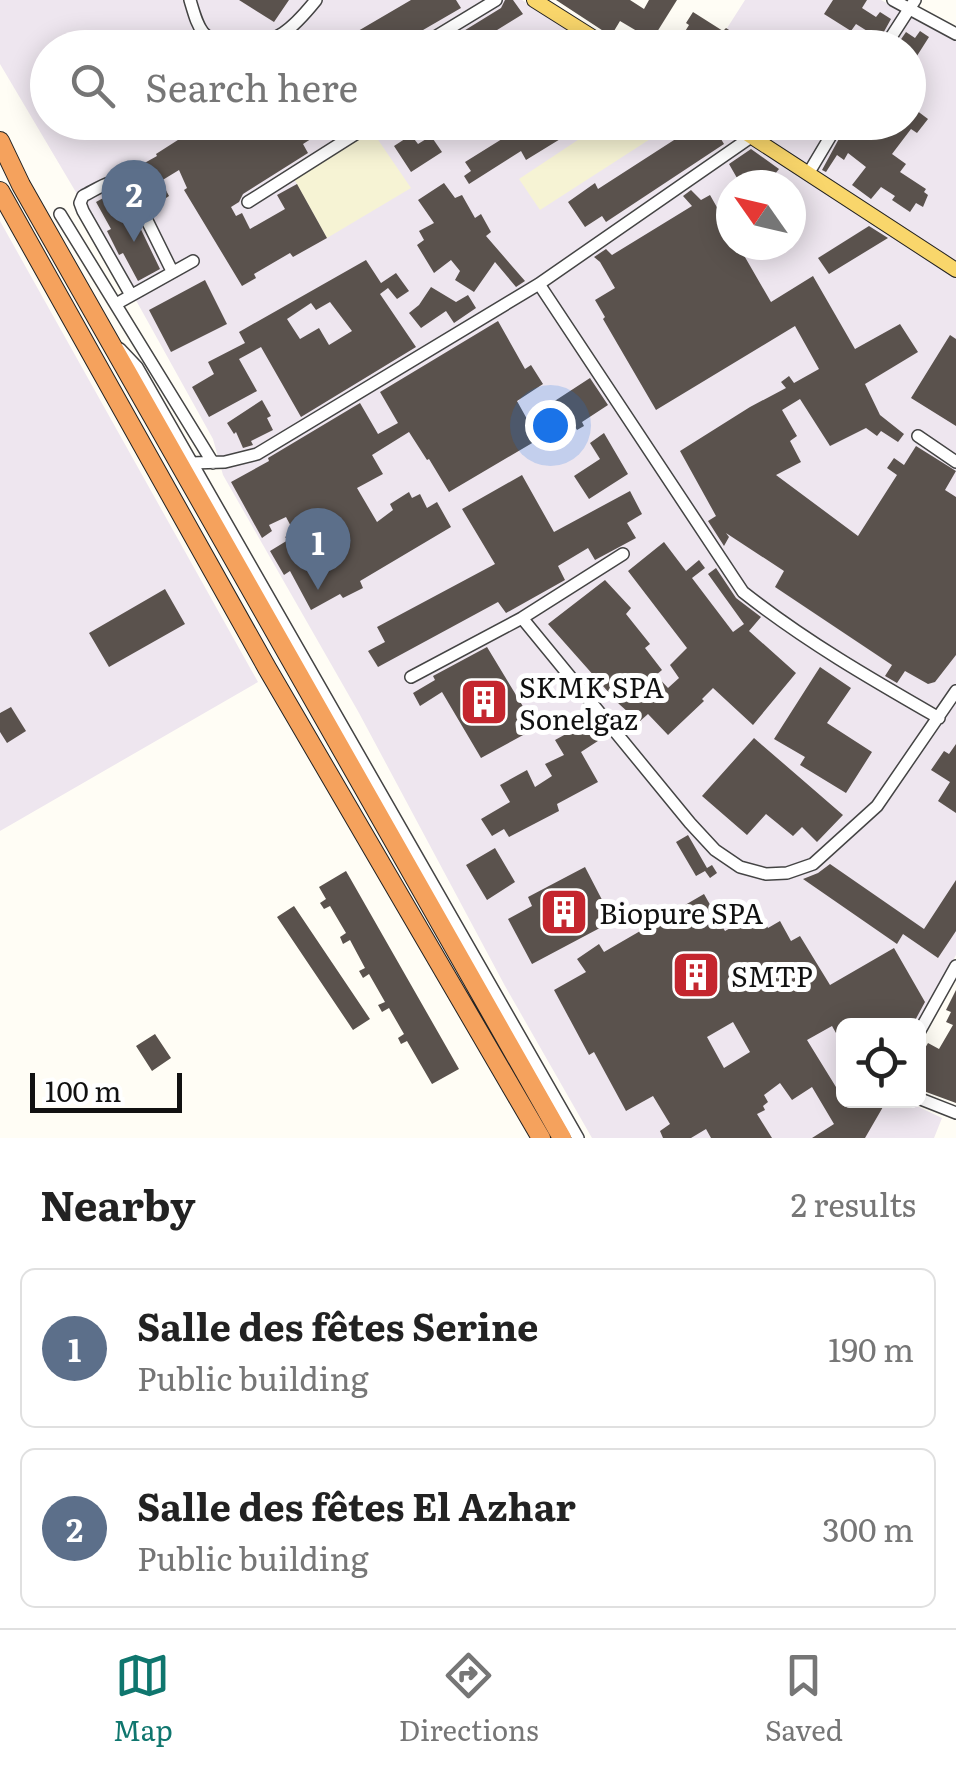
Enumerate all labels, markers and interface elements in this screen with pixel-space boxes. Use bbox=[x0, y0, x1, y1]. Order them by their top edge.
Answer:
search box bbox=[30, 30, 926, 140]
text: Search here bbox=[145, 57, 358, 114]
icon: search bbox=[65, 58, 120, 113]
pin: 2 bbox=[102, 160, 166, 242]
north arrow bbox=[716, 170, 806, 260]
your location bbox=[525, 400, 576, 451]
pin: 1 bbox=[286, 508, 350, 590]
place label: SKMK SPA Sonelgaz bbox=[519, 665, 665, 739]
building icon: SKMK SPA Sonelgaz bbox=[458, 676, 510, 728]
building icon: Biopure SPA bbox=[538, 886, 590, 938]
place label: Biopure SPA bbox=[599, 891, 764, 933]
building icon: SMTP bbox=[670, 949, 722, 1001]
place label: SMTP bbox=[731, 954, 813, 996]
map controls bbox=[836, 1018, 926, 1108]
button: locate bbox=[836, 1018, 926, 1108]
scale bar bbox=[30, 1068, 182, 1112]
text: 100 m bbox=[45, 1069, 122, 1111]
text: Nearby bbox=[40, 1172, 196, 1234]
text: 2 results bbox=[791, 1179, 916, 1227]
text: Salle des fêtes Serine bbox=[137, 1296, 539, 1353]
text: 1 bbox=[68, 1324, 81, 1372]
text: 190 m bbox=[828, 1324, 914, 1372]
text: Public building bbox=[137, 1353, 369, 1401]
text: Salle des fêtes El Azhar bbox=[137, 1476, 576, 1533]
text: 2 bbox=[66, 1504, 83, 1552]
text: 300 m bbox=[822, 1504, 914, 1552]
text: Public building bbox=[137, 1533, 369, 1581]
tab: Map bbox=[113, 1648, 173, 1750]
tab: Directions bbox=[399, 1648, 539, 1750]
tab: Saved bbox=[765, 1648, 843, 1750]

